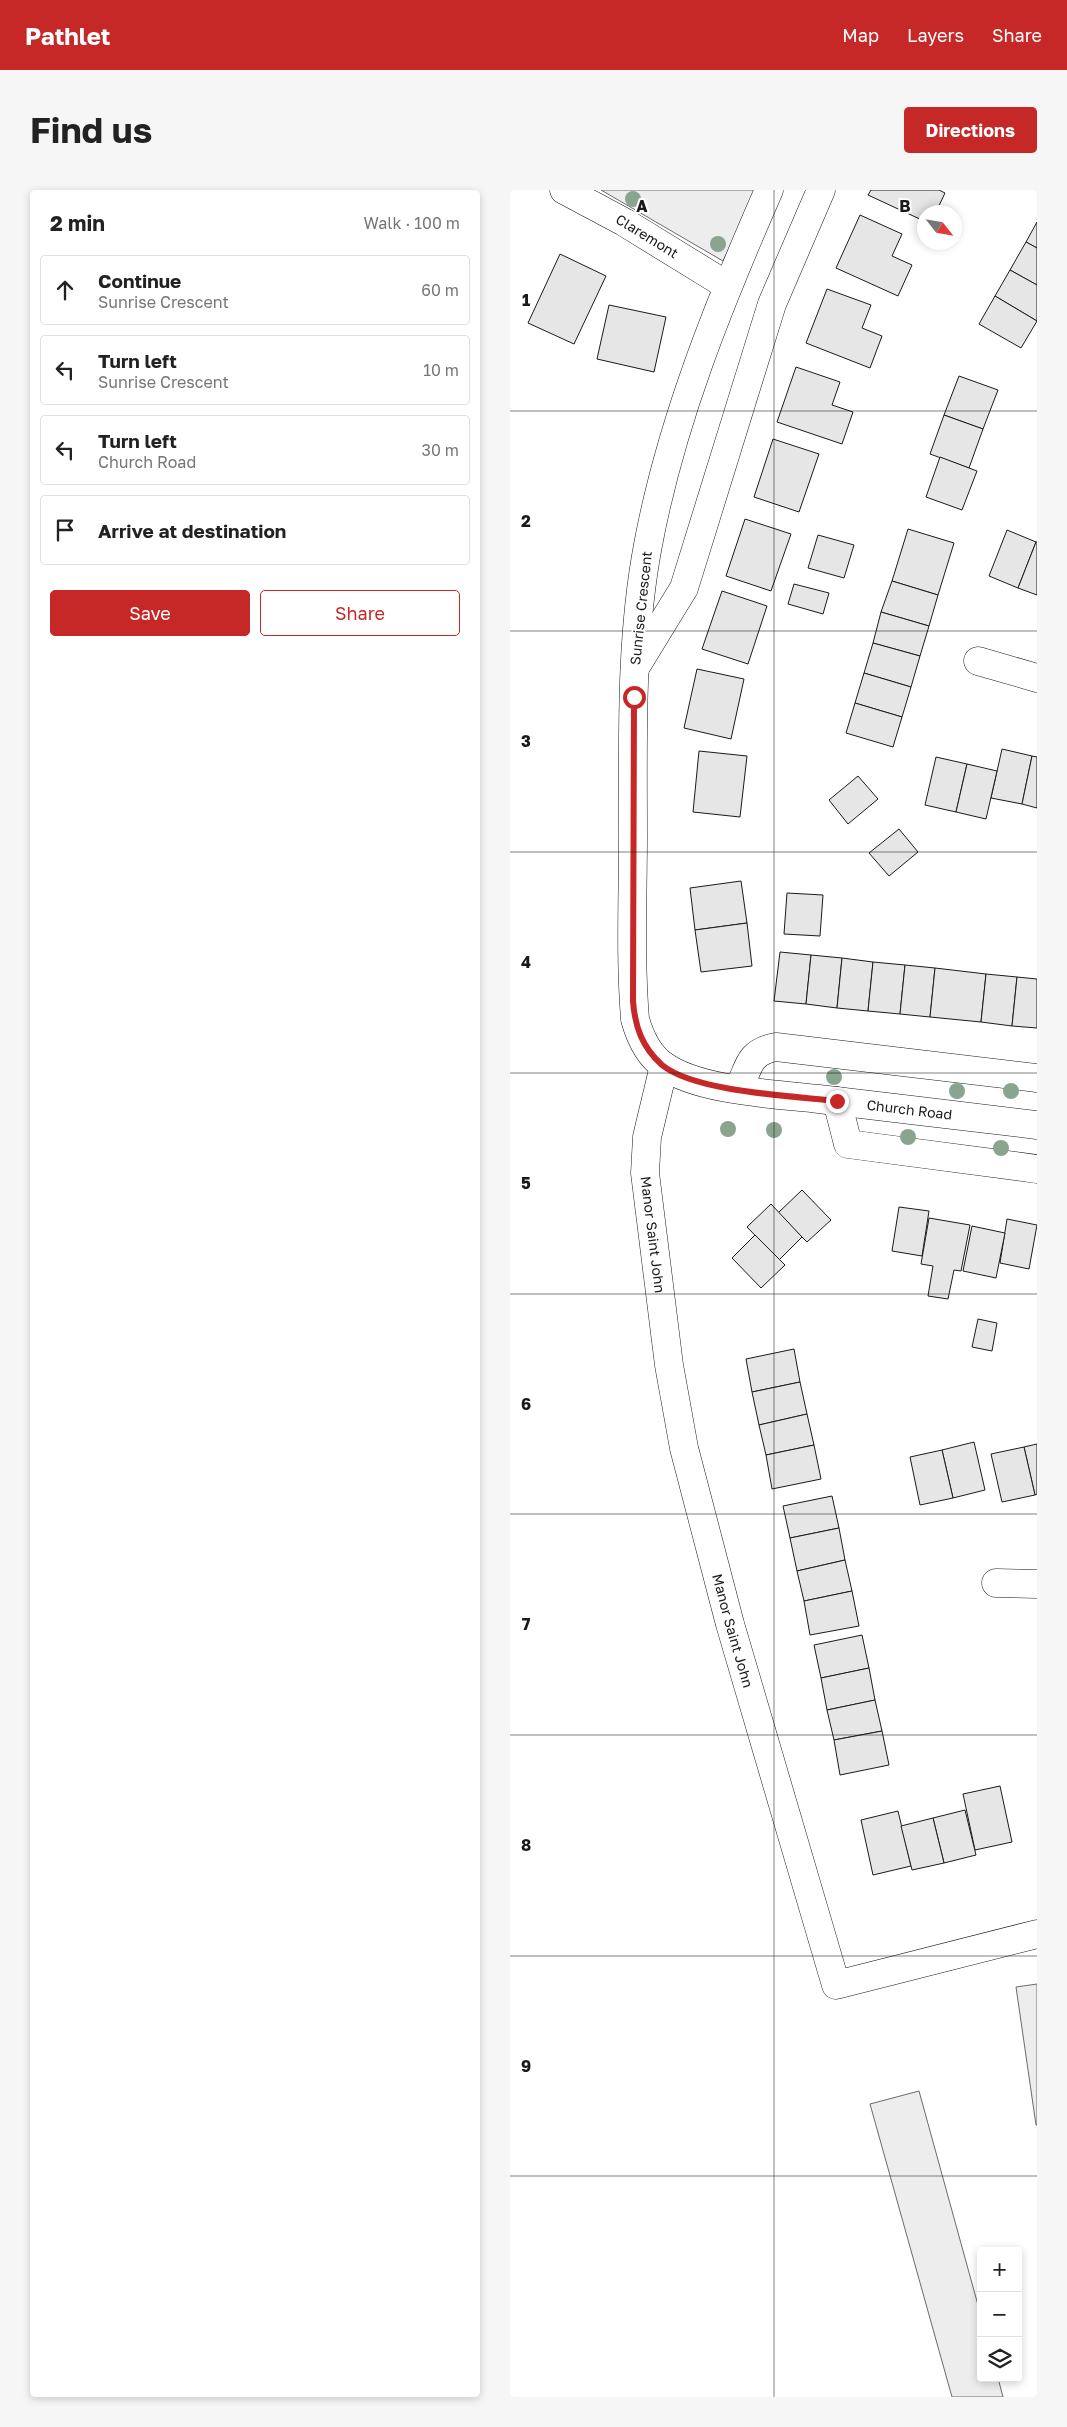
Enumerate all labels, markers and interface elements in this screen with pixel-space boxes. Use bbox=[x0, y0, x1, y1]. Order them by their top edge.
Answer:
text: Pathlet bbox=[25, 21, 110, 50]
text: Map bbox=[842, 24, 879, 46]
text: Layers bbox=[907, 24, 964, 46]
text: Share bbox=[992, 24, 1042, 46]
button: Directions bbox=[904, 107, 1037, 153]
text: Find us bbox=[30, 109, 152, 151]
text: A bbox=[636, 196, 648, 216]
text: B bbox=[899, 196, 911, 216]
north arrow bbox=[917, 205, 962, 250]
text: 2 min bbox=[50, 210, 105, 236]
street label: Claremont bbox=[613, 210, 682, 261]
text: Walk · 100 m bbox=[364, 213, 460, 233]
text: Continue bbox=[98, 269, 181, 292]
icon: ahead bbox=[51, 276, 79, 304]
text: 60 m bbox=[421, 280, 459, 300]
text: 1 bbox=[522, 290, 530, 310]
text: Sunrise Crescent bbox=[98, 292, 229, 312]
text: Turn left bbox=[98, 349, 177, 372]
icon: left bbox=[51, 356, 79, 384]
text: 10 m bbox=[423, 360, 459, 380]
text: Sunrise Crescent bbox=[98, 372, 229, 392]
text: Turn left bbox=[98, 429, 177, 452]
icon: left bbox=[51, 436, 79, 464]
text: 30 m bbox=[422, 440, 459, 460]
text: Church Road bbox=[98, 452, 196, 472]
text: 2 bbox=[521, 511, 531, 531]
icon: arrive bbox=[51, 516, 79, 544]
text: Arrive at destination bbox=[98, 519, 286, 542]
street label: Sunrise Crescent bbox=[626, 550, 655, 666]
button: Save bbox=[50, 590, 250, 636]
button: Share bbox=[260, 590, 460, 636]
route start bbox=[623, 686, 646, 709]
text: 3 bbox=[521, 731, 531, 751]
text: 4 bbox=[521, 952, 531, 972]
route end bbox=[826, 1090, 849, 1113]
street label: Church Road bbox=[866, 1096, 953, 1123]
text: 5 bbox=[521, 1173, 531, 1193]
street label: Manor Saint John bbox=[637, 1175, 669, 1294]
text: 6 bbox=[521, 1394, 531, 1414]
street label: Manor Saint John bbox=[709, 1572, 757, 1690]
text: 7 bbox=[522, 1614, 531, 1634]
text: 8 bbox=[521, 1835, 531, 1855]
text: 9 bbox=[521, 2056, 531, 2076]
map controls bbox=[977, 2247, 1022, 2382]
button: + bbox=[977, 2247, 1022, 2292]
button: − bbox=[977, 2292, 1022, 2337]
button: layers bbox=[977, 2337, 1022, 2382]

